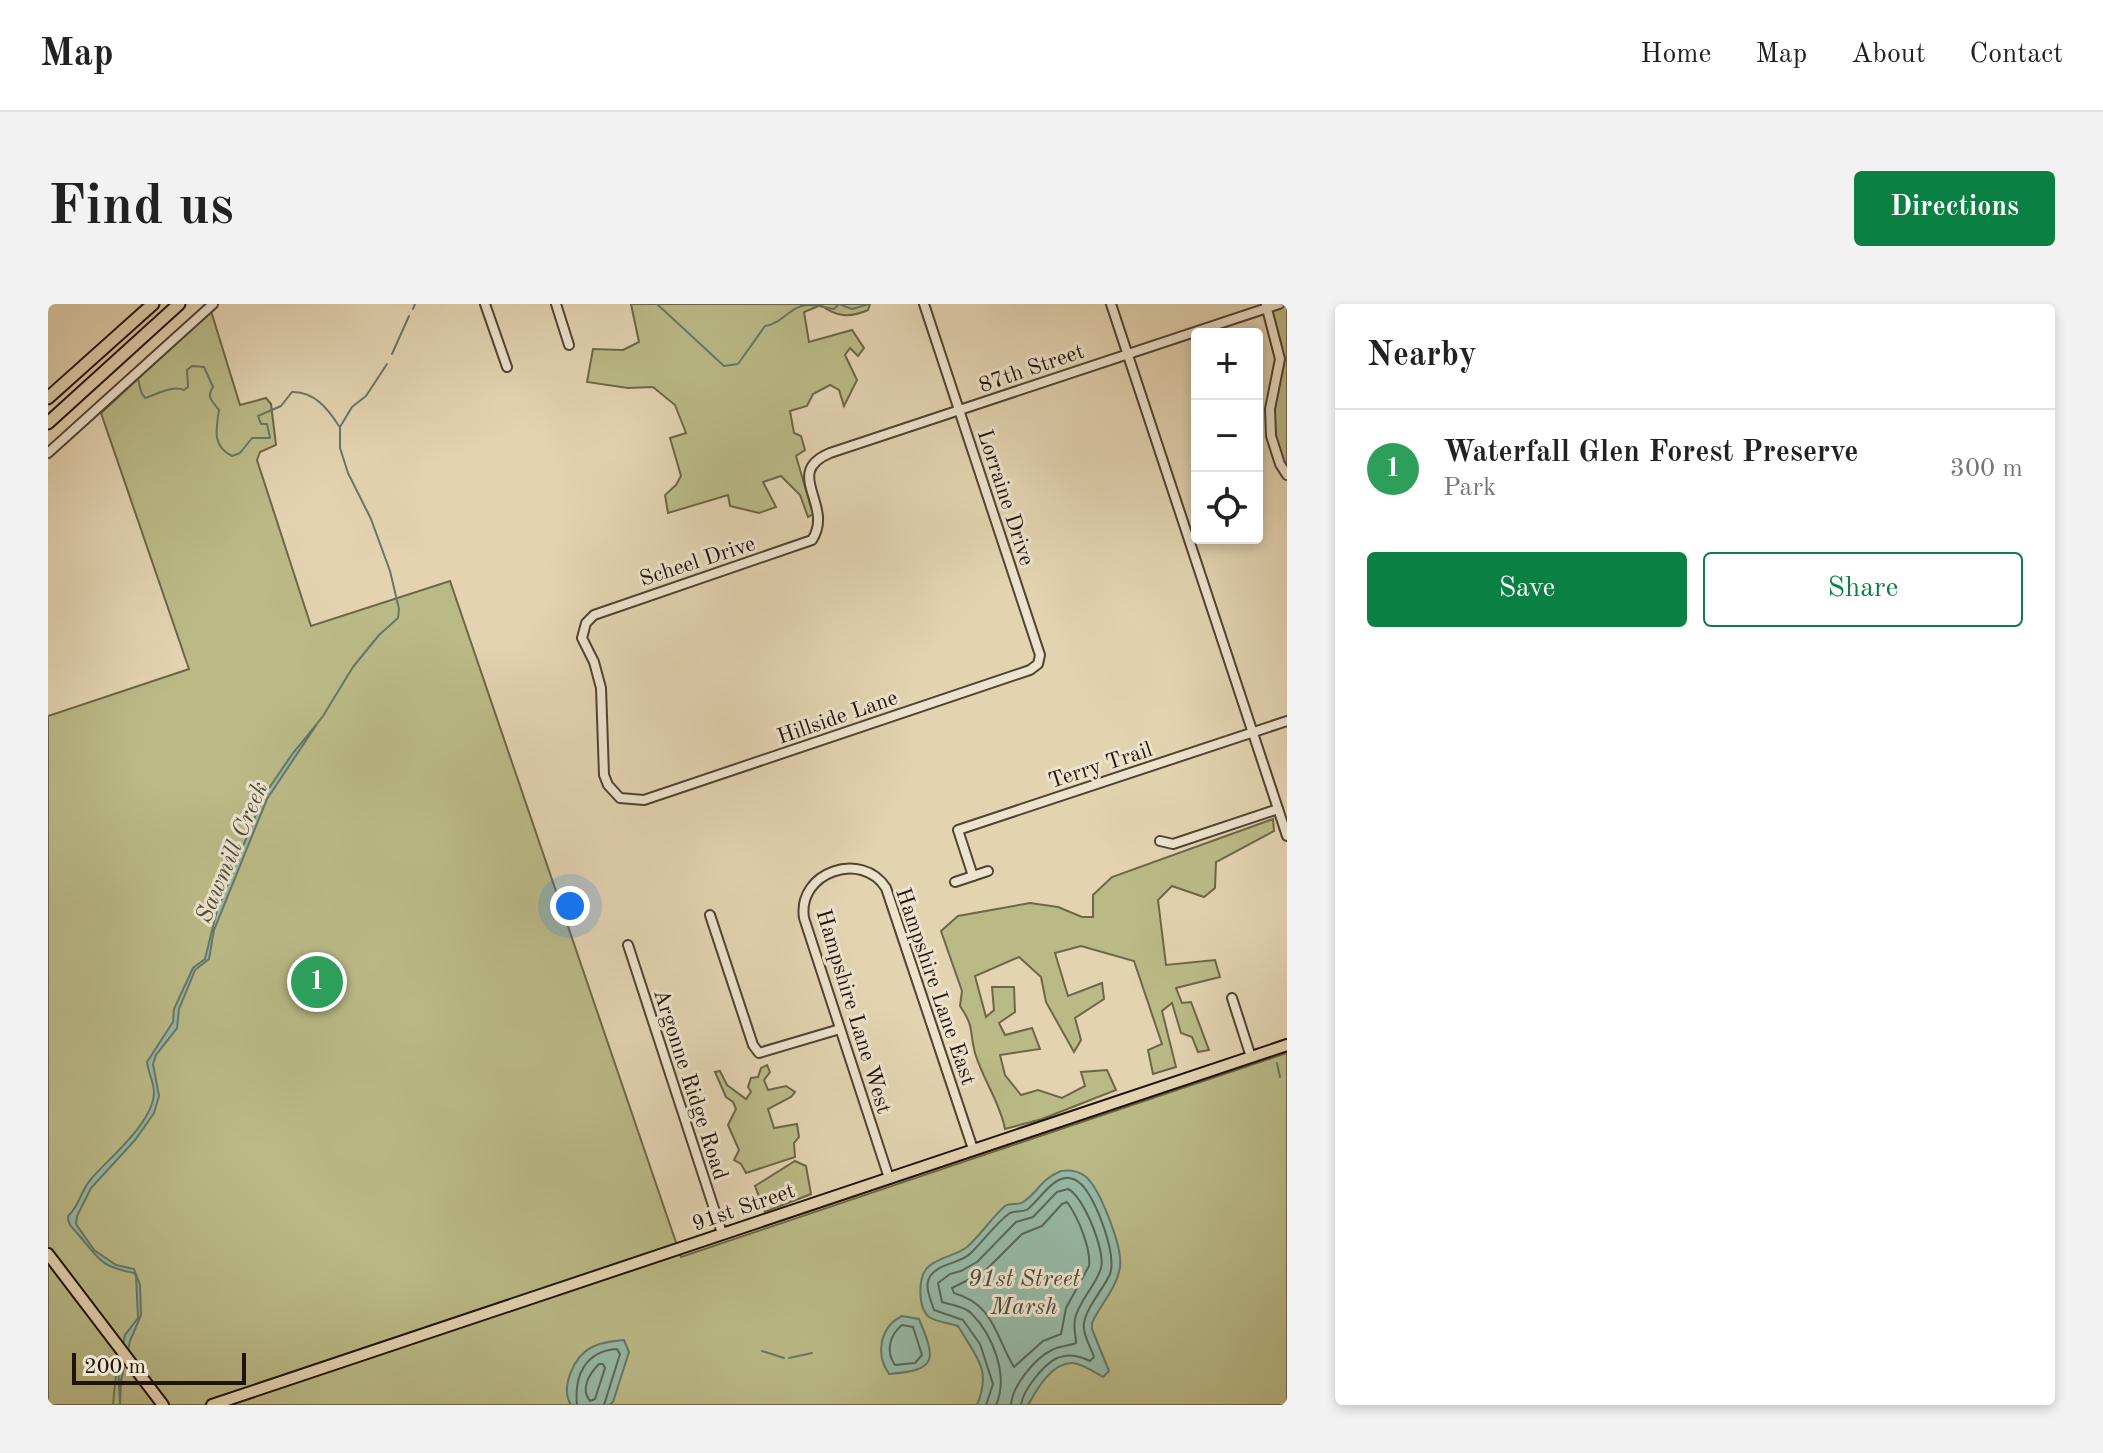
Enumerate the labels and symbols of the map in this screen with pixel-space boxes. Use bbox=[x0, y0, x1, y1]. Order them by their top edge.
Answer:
street label: 87th Street bbox=[976, 341, 1087, 397]
street label: Lorraine Drive bbox=[973, 427, 1037, 568]
street label: Scheel Drive bbox=[637, 533, 758, 591]
street label: Hillside Lane bbox=[774, 687, 901, 749]
street label: Terry Trail bbox=[1046, 739, 1155, 793]
water label: Sawmill Creek bbox=[192, 779, 273, 927]
street label: Hampshire Lane East bbox=[891, 885, 979, 1088]
your location bbox=[550, 886, 590, 926]
street label: Hampshire Lane West bbox=[812, 907, 895, 1116]
pin: 1 bbox=[291, 952, 343, 1012]
street label: Argonne Ridge Road bbox=[649, 987, 731, 1183]
street label: 91st Street bbox=[689, 1180, 798, 1236]
water label: 91st Street Marsh bbox=[968, 1268, 1081, 1320]
scale bar bbox=[72, 1349, 246, 1385]

